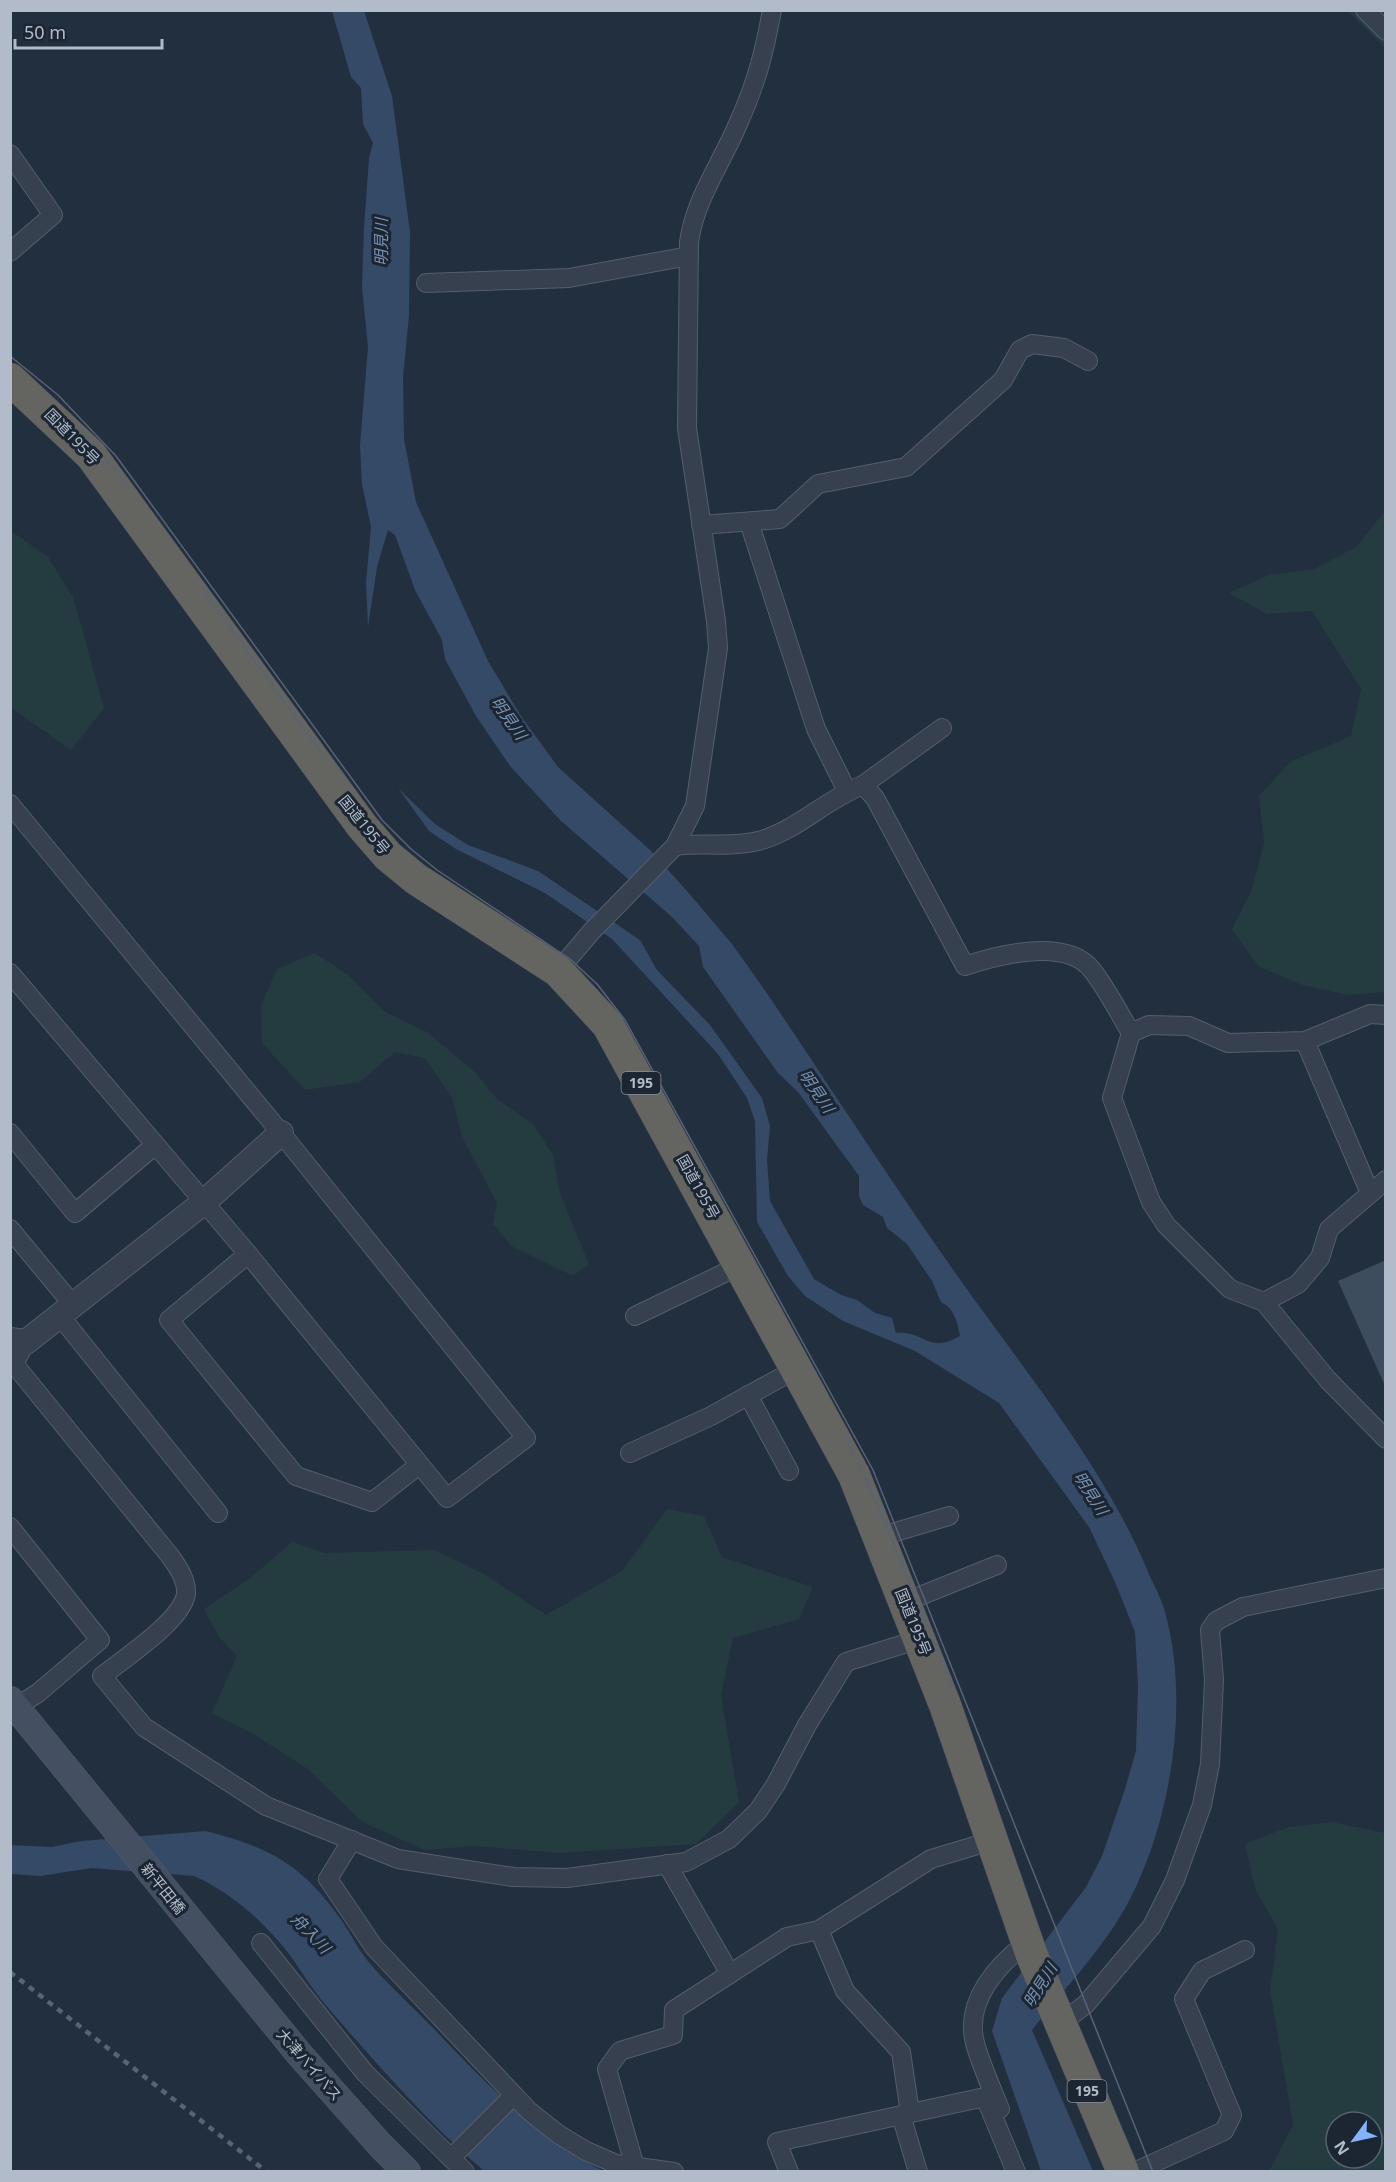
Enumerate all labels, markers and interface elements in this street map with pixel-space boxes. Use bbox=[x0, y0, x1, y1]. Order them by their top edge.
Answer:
scale bar bbox=[15, 12, 162, 50]
text: 50 m bbox=[24, 20, 66, 44]
water label: 明見川 bbox=[370, 216, 392, 266]
street label: 国道195号 bbox=[41, 404, 104, 469]
water label: 明見川 bbox=[486, 692, 533, 746]
street label: 国道195号 bbox=[335, 791, 395, 858]
water label: 明見川 bbox=[794, 1065, 841, 1119]
road number: 195 bbox=[622, 1072, 660, 1094]
street label: 国道195号 bbox=[673, 1151, 725, 1222]
water label: 明見川 bbox=[1069, 1467, 1114, 1521]
street label: 国道195号 bbox=[891, 1585, 936, 1658]
street label: 新平田橋 bbox=[137, 1859, 190, 1918]
water label: 舟入川 bbox=[286, 1908, 337, 1959]
water label: 明見川 bbox=[1018, 1957, 1063, 2011]
street label: 大津バイパス bbox=[273, 2024, 347, 2105]
road number: 195 bbox=[1068, 2080, 1106, 2102]
north arrow bbox=[1324, 2110, 1384, 2170]
text: N bbox=[1329, 2137, 1354, 2160]

